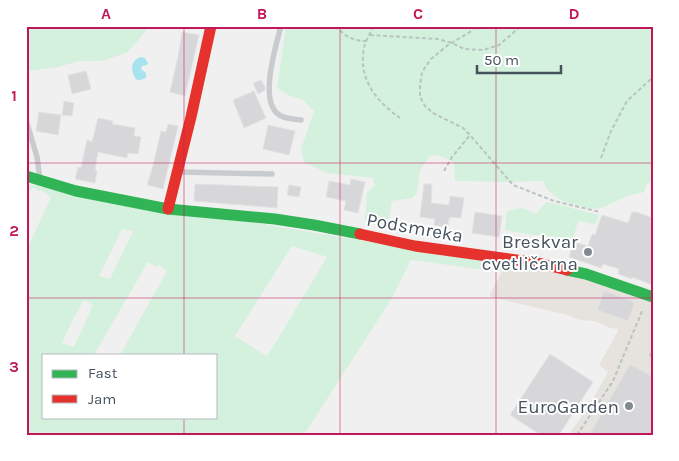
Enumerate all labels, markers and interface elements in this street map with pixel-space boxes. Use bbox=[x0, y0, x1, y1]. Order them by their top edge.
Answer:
text: A bbox=[101, 4, 111, 23]
text: B bbox=[257, 4, 267, 23]
text: C bbox=[413, 4, 423, 23]
text: D bbox=[569, 4, 580, 23]
scale bar bbox=[477, 42, 560, 74]
text: 50 m bbox=[484, 51, 519, 69]
text: 1 bbox=[11, 86, 17, 105]
street label: Podsmreka bbox=[365, 209, 465, 247]
text: 2 bbox=[9, 221, 19, 240]
place label: Breskvar cvetličarna bbox=[482, 231, 578, 275]
marker: Breskvar cvetličarna bbox=[582, 246, 594, 258]
legend bbox=[42, 354, 218, 418]
text: 3 bbox=[9, 357, 19, 376]
text: Fast bbox=[88, 364, 118, 382]
text: Jam bbox=[88, 390, 116, 408]
place label: EuroGarden bbox=[518, 396, 619, 418]
marker: EuroGarden bbox=[623, 400, 635, 412]

